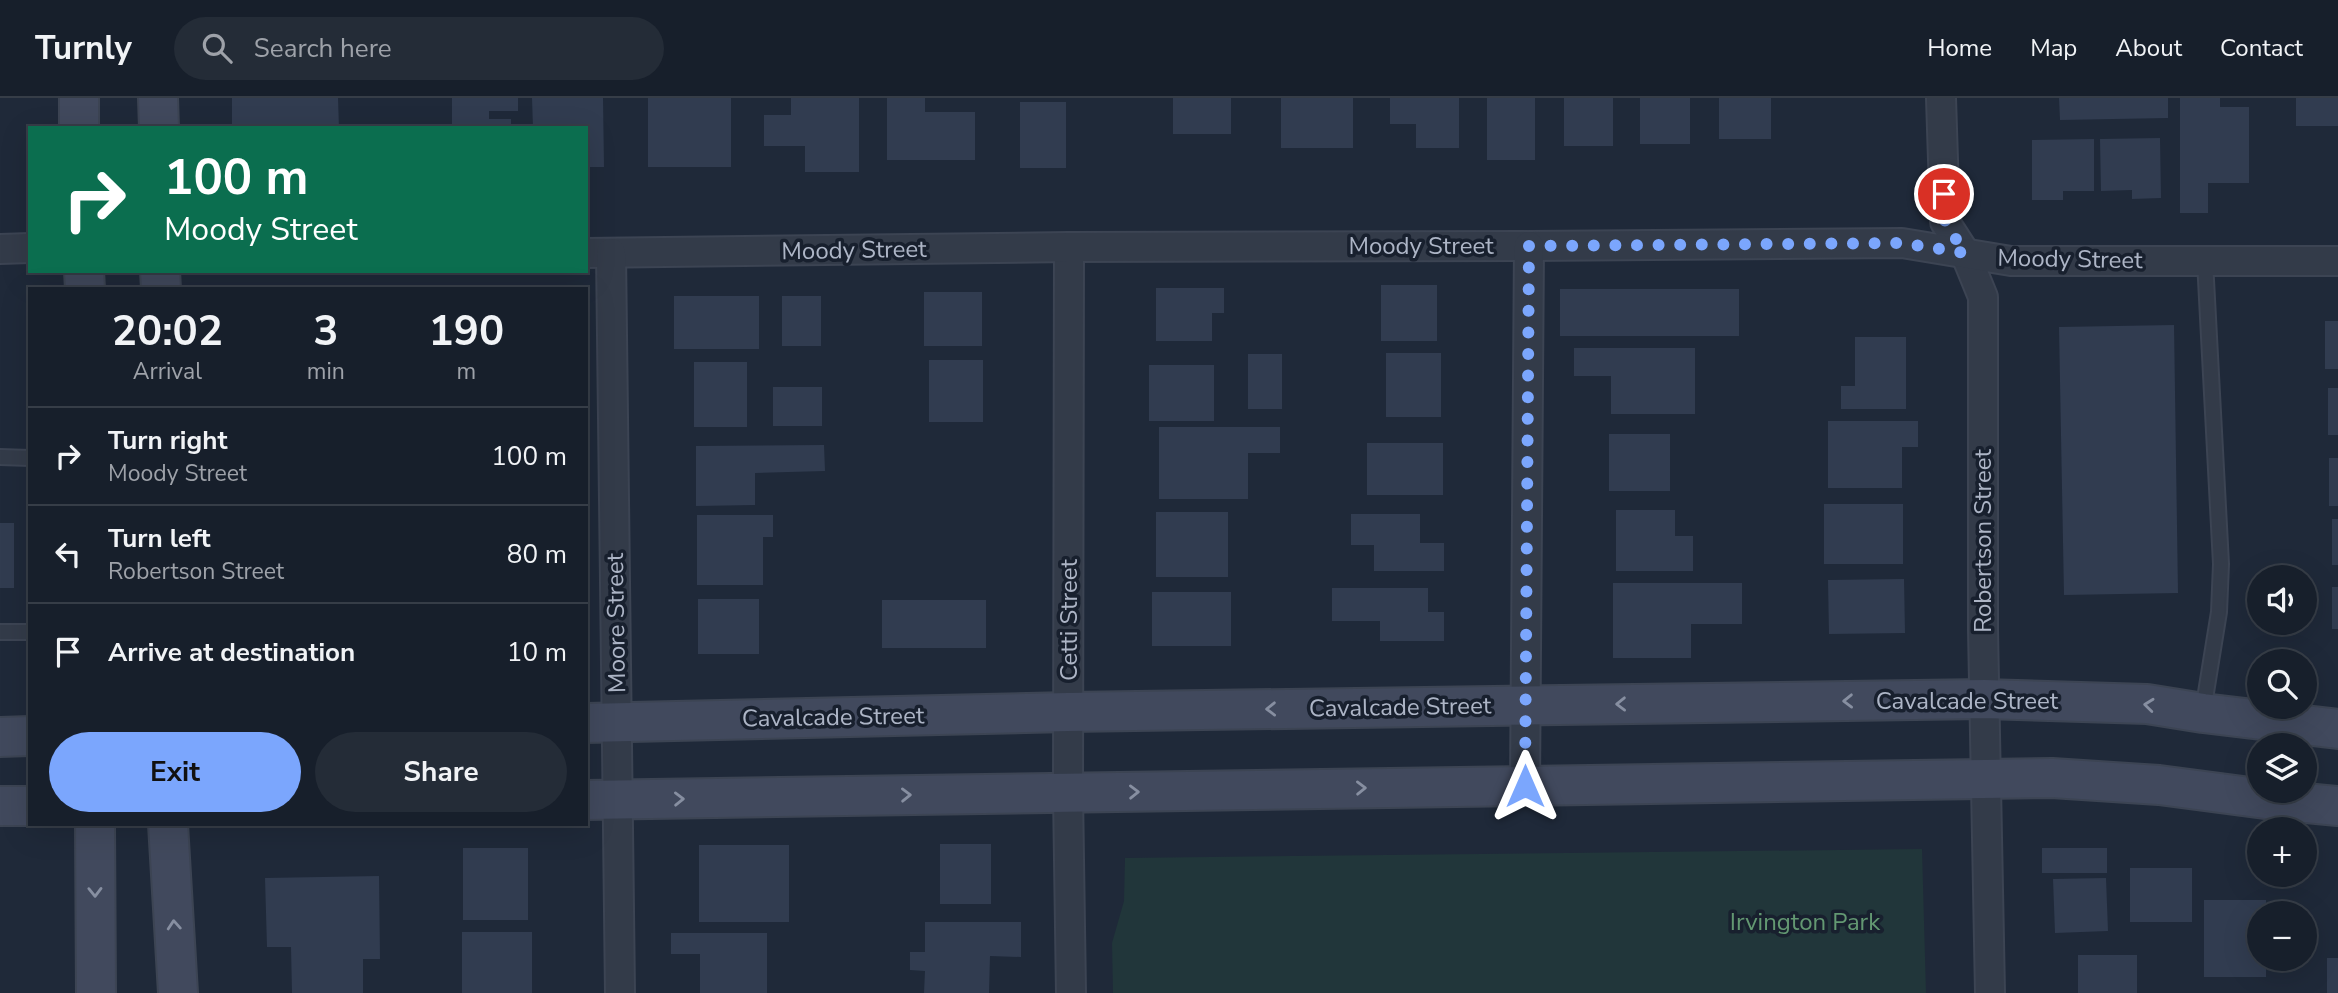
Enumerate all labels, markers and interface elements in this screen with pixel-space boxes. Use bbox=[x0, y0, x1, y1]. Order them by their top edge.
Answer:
search box bbox=[174, 17, 664, 80]
text: Turnly bbox=[35, 26, 132, 71]
icon: search bbox=[198, 29, 236, 67]
text: Search here bbox=[254, 31, 392, 66]
text: Home bbox=[1927, 32, 1992, 64]
text: Map bbox=[2030, 32, 2077, 64]
text: About bbox=[2115, 32, 2182, 64]
text: Contact bbox=[2220, 32, 2303, 64]
text: 100 m bbox=[164, 144, 308, 211]
icon: right bbox=[49, 154, 140, 245]
pin bbox=[1914, 164, 1974, 224]
icon: arrive bbox=[1925, 175, 1963, 213]
text: Moody Street bbox=[164, 208, 358, 251]
street label: Moody Street bbox=[1348, 230, 1494, 262]
street label: Moody Street bbox=[781, 233, 927, 267]
street label: Moody Street bbox=[1997, 242, 2143, 276]
text: 20:02 bbox=[112, 303, 223, 360]
text: 3 bbox=[313, 303, 338, 360]
text: 190 bbox=[429, 303, 504, 360]
text: Arrival bbox=[133, 356, 202, 387]
text: min bbox=[307, 356, 345, 387]
text: m bbox=[457, 356, 476, 387]
text: Turn right bbox=[108, 423, 227, 458]
icon: right bbox=[49, 437, 87, 475]
text: 100 m bbox=[491, 439, 567, 474]
street label: Robertson Street bbox=[1967, 449, 1999, 633]
text: Moody Street bbox=[108, 458, 247, 489]
text: Turn left bbox=[108, 521, 211, 556]
icon: left bbox=[49, 535, 87, 573]
text: 80 m bbox=[507, 537, 567, 572]
street label: Moore Street bbox=[599, 552, 633, 693]
text: Robertson Street bbox=[108, 556, 284, 587]
street label: Cetti Street bbox=[1053, 559, 1085, 681]
map controls bbox=[2247, 565, 2317, 971]
button: sound bbox=[2247, 565, 2317, 635]
icon: arrive bbox=[49, 633, 87, 671]
text: Arrive at destination bbox=[108, 635, 355, 670]
text: 10 m bbox=[507, 635, 567, 670]
button: search bbox=[2247, 649, 2317, 719]
street label: Cavalcade Street bbox=[1876, 685, 2059, 717]
street label: Cavalcade Street bbox=[1309, 689, 1492, 725]
one-way arrow bbox=[1842, 693, 1853, 708]
one-way arrow bbox=[1615, 696, 1625, 712]
one-way arrow bbox=[2143, 697, 2155, 712]
street label: Cavalcade Street bbox=[742, 699, 925, 735]
one-way arrow bbox=[1265, 701, 1275, 717]
button: Exit bbox=[49, 732, 301, 812]
button: Share bbox=[315, 732, 567, 812]
button: layers bbox=[2247, 733, 2317, 803]
position arrow bbox=[1488, 749, 1562, 823]
one-way arrow bbox=[1357, 780, 1367, 796]
one-way arrow bbox=[1129, 784, 1140, 799]
one-way arrow bbox=[902, 787, 912, 803]
one-way arrow bbox=[674, 791, 685, 806]
button: + bbox=[2247, 817, 2317, 887]
one-way arrow bbox=[87, 888, 103, 898]
button: − bbox=[2247, 901, 2317, 971]
park label: Irvington Park bbox=[1730, 906, 1881, 938]
one-way arrow bbox=[167, 919, 182, 930]

